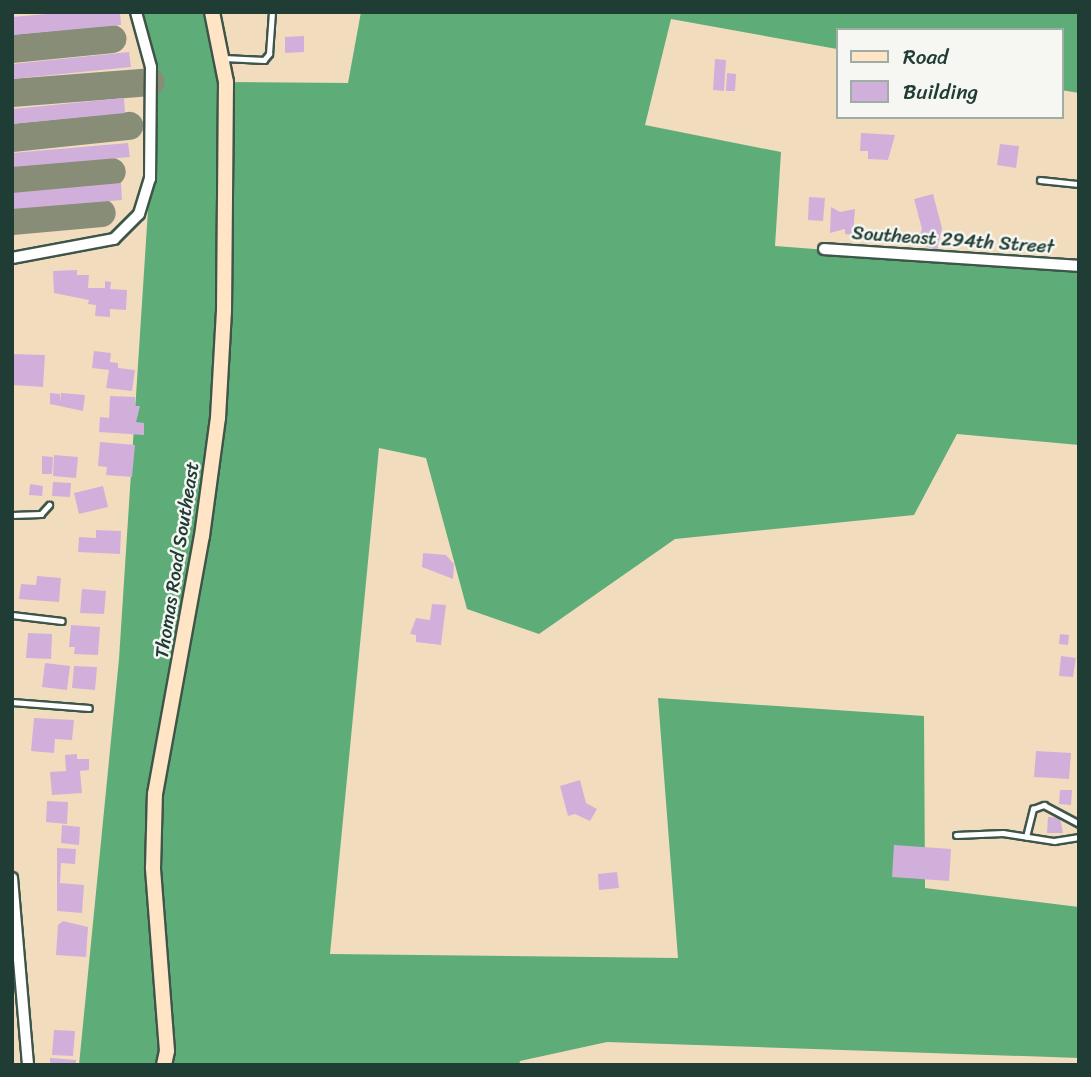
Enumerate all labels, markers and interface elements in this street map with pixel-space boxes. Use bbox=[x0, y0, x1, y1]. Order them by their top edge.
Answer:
legend bbox=[836, 28, 1063, 119]
text: Road bbox=[903, 38, 948, 76]
text: Building bbox=[903, 73, 978, 111]
street label: Southeast 294th Street bbox=[851, 222, 1055, 258]
street label: Thomas Road Southeast bbox=[150, 461, 204, 659]

